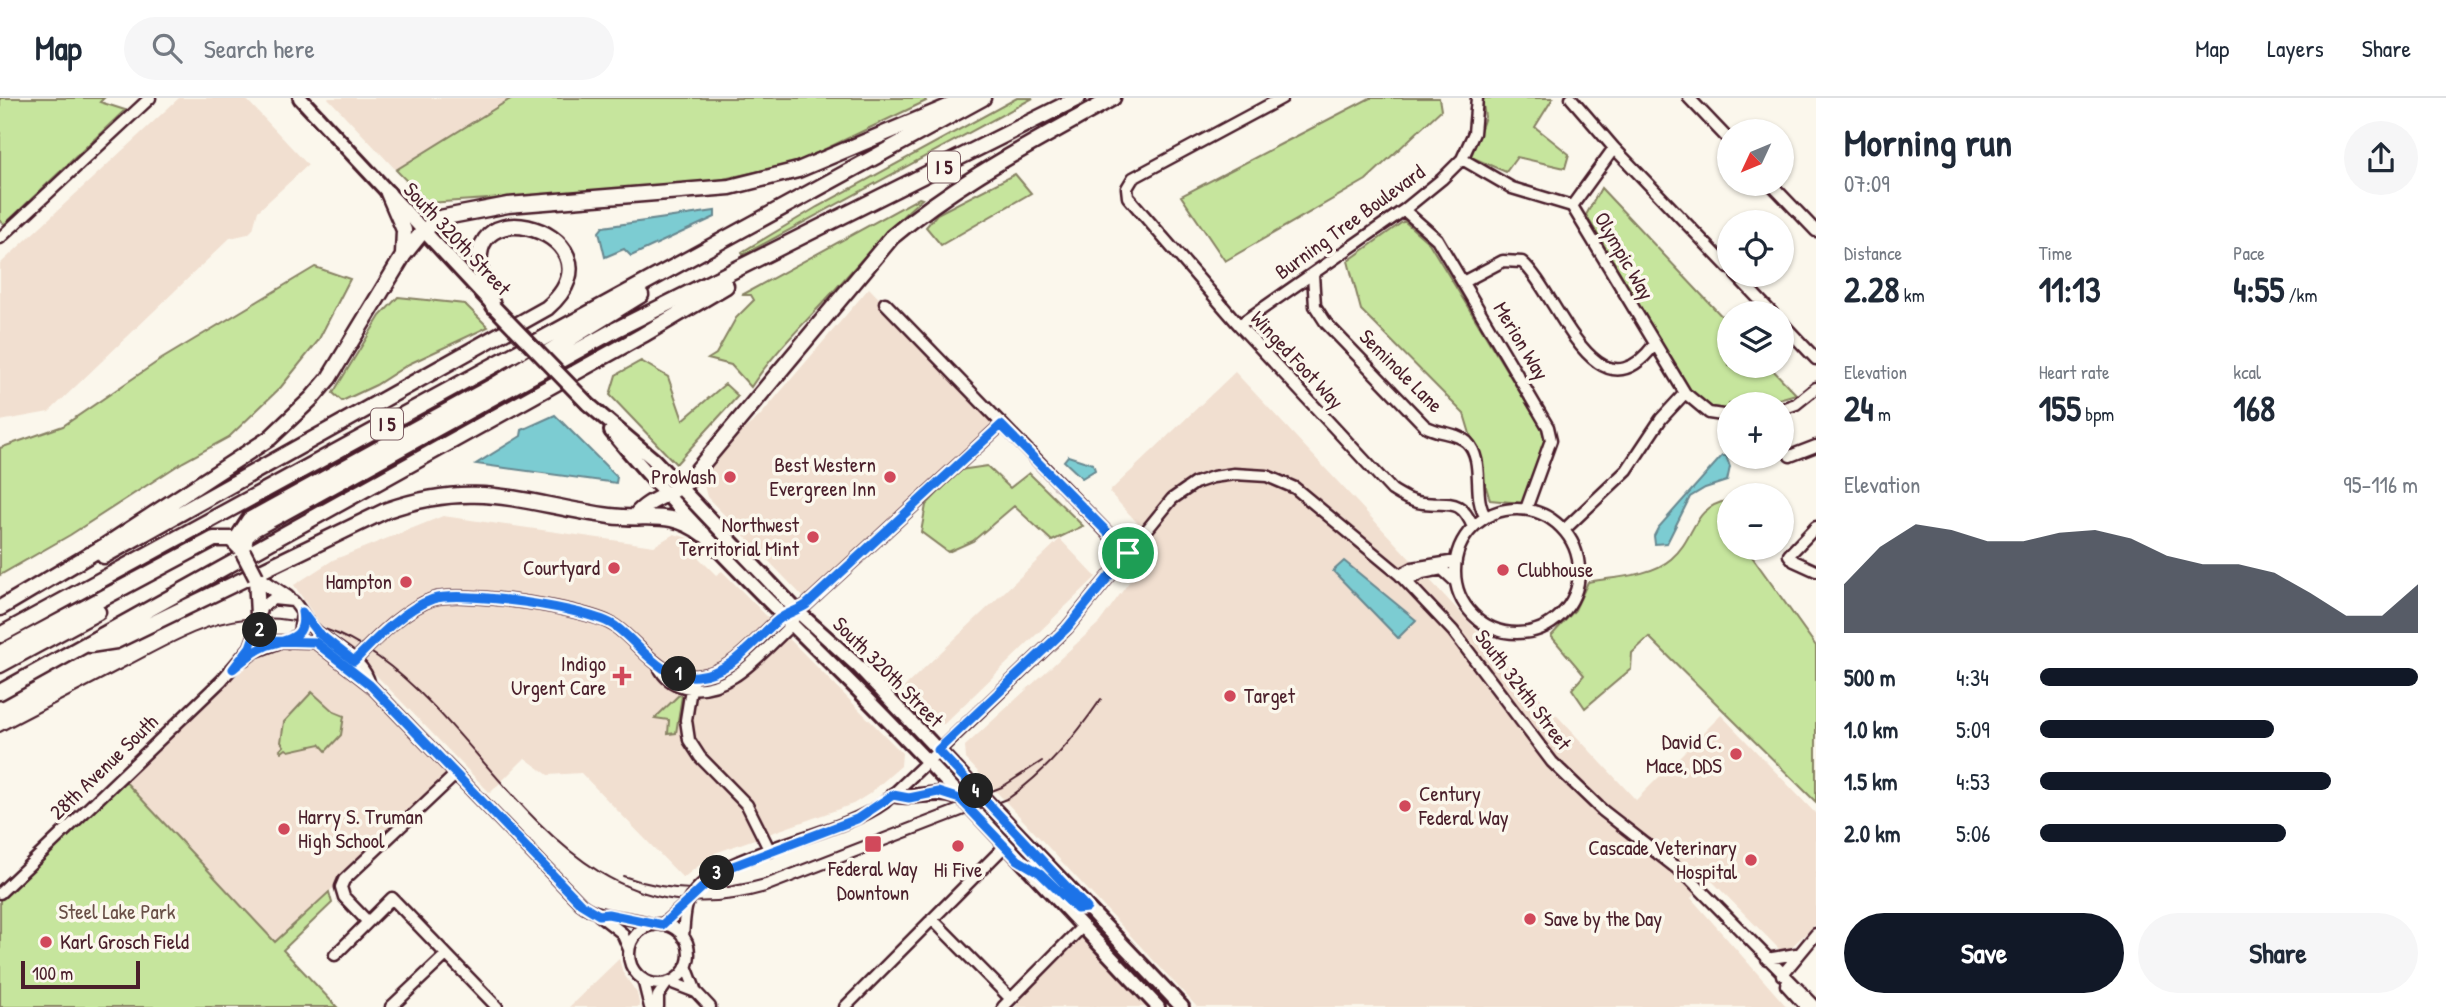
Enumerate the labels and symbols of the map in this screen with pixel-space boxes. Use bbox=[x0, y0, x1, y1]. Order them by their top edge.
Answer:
north arrow bbox=[1717, 119, 1794, 196]
road number: I 5 bbox=[928, 152, 960, 183]
street label: Burning Tree Boulevard bbox=[1269, 157, 1431, 286]
street label: South 320th Street bbox=[397, 175, 518, 302]
street label: Olympic Way bbox=[1588, 206, 1661, 305]
street label: Merion Way bbox=[1487, 296, 1556, 385]
street label: Winged Foot Way bbox=[1244, 304, 1351, 415]
street label: Seminole Lane bbox=[1353, 322, 1450, 419]
road number: I 5 bbox=[371, 408, 403, 440]
place label: Best Western Evergreen Inn bbox=[769, 450, 876, 503]
place label: ProWash bbox=[651, 462, 716, 491]
marker: ProWash bbox=[722, 469, 738, 485]
marker: Best Western Evergreen Inn bbox=[882, 469, 898, 485]
place label: Northwest Territorial Mint bbox=[679, 510, 800, 563]
pin bbox=[1098, 523, 1158, 583]
marker: Northwest Territorial Mint bbox=[805, 529, 821, 545]
place label: Courtyard bbox=[523, 553, 600, 582]
place label: Clubhouse bbox=[1517, 555, 1593, 584]
marker: Courtyard bbox=[606, 560, 622, 576]
marker: Clubhouse bbox=[1495, 562, 1511, 578]
place label: Hampton bbox=[325, 567, 392, 596]
marker: Hampton bbox=[398, 574, 414, 590]
street label: South 320th Street bbox=[827, 610, 951, 734]
pin: 2 bbox=[243, 612, 278, 648]
street label: South 324th Street bbox=[1468, 623, 1579, 757]
place label: Indigo Urgent Care bbox=[511, 649, 606, 702]
pin: 1 bbox=[662, 656, 696, 692]
marker: Indigo Urgent Care bbox=[612, 666, 632, 686]
place label: Target bbox=[1244, 681, 1296, 710]
marker: Target bbox=[1222, 688, 1238, 704]
street label: 28th Avenue South bbox=[43, 707, 164, 826]
place label: David C. Mace, DDS bbox=[1646, 727, 1722, 780]
marker: David C. Mace, DDS bbox=[1728, 746, 1744, 762]
pin: 4 bbox=[958, 774, 993, 808]
place label: Century Federal Way bbox=[1418, 779, 1509, 832]
marker: Century Federal Way bbox=[1397, 798, 1413, 814]
place label: Harry S. Truman High School bbox=[298, 802, 423, 855]
marker: Harry S. Truman High School bbox=[276, 821, 292, 837]
place label: Cascade Veterinary Hospital bbox=[1588, 833, 1737, 886]
marker: Federal Way Downtown bbox=[863, 834, 883, 854]
marker: Hi Five bbox=[950, 838, 966, 854]
marker: Cascade Veterinary Hospital bbox=[1743, 852, 1759, 868]
place label: Federal Way Downtown bbox=[827, 854, 918, 907]
place label: Hi Five bbox=[934, 855, 982, 884]
pin: 3 bbox=[700, 856, 734, 890]
park label: Steel Lake Park bbox=[58, 897, 176, 926]
place label: Save by the Day bbox=[1544, 904, 1662, 933]
marker: Save by the Day bbox=[1522, 911, 1538, 927]
place label: Karl Grosch Field bbox=[60, 927, 189, 956]
marker: Karl Grosch Field bbox=[38, 934, 54, 950]
scale bar bbox=[21, 958, 140, 990]

